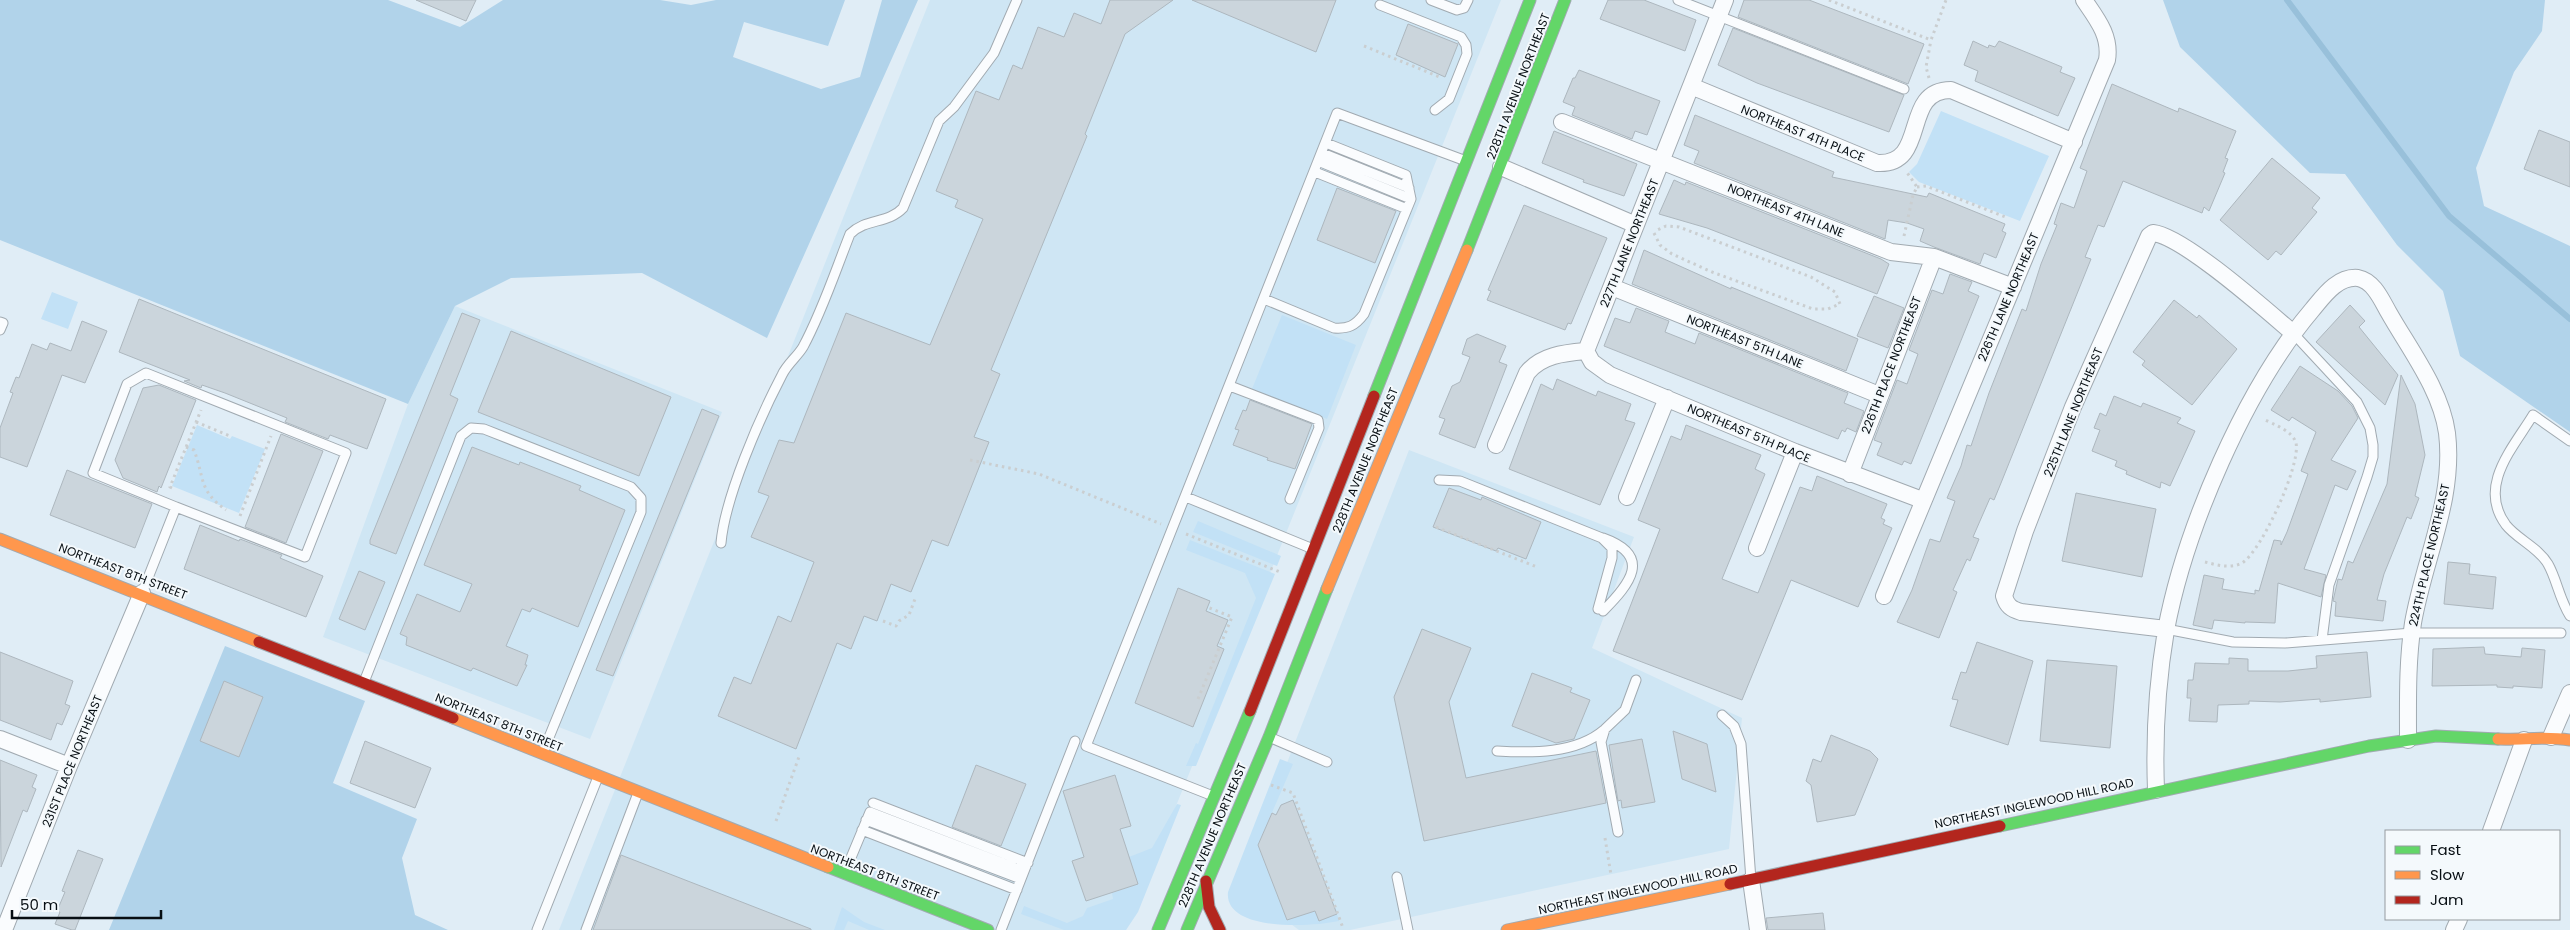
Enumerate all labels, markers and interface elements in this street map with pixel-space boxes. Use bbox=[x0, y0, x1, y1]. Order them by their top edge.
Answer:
street label: 228TH AVENUE NORTHEAST bbox=[1482, 10, 1554, 162]
street label: NORTHEAST 4TH PLACE bbox=[1739, 100, 1867, 166]
street label: 227TH LANE NORTHEAST bbox=[1595, 176, 1663, 310]
street label: NORTHEAST 4TH LANE bbox=[1725, 179, 1847, 241]
street label: 226TH LANE NORTHEAST bbox=[1973, 230, 2043, 364]
street label: 226TH PLACE NORTHEAST bbox=[1857, 293, 1925, 436]
street label: NORTHEAST 5TH LANE bbox=[1684, 310, 1806, 372]
street label: 225TH LANE NORTHEAST bbox=[2039, 344, 2107, 479]
street label: 228TH AVENUE NORTHEAST bbox=[1328, 384, 1402, 535]
street label: NORTHEAST 5TH PLACE bbox=[1685, 399, 1813, 467]
street label: 224TH PLACE NORTHEAST bbox=[2404, 481, 2454, 628]
street label: NORTHEAST 8TH STREET bbox=[56, 539, 190, 604]
street label: NORTHEAST 8TH STREET bbox=[433, 689, 566, 756]
street label: 231ST PLACE NORTHEAST bbox=[38, 692, 107, 830]
street label: 228TH AVENUE NORTHEAST bbox=[1174, 760, 1250, 910]
street label: NORTHEAST INGLEWOOD HILL ROAD bbox=[1933, 774, 2135, 832]
legend bbox=[2385, 830, 2560, 920]
text: Fast bbox=[2430, 839, 2461, 860]
street label: NORTHEAST 8TH STREET bbox=[808, 840, 942, 905]
street label: NORTHEAST INGLEWOOD HILL ROAD bbox=[1537, 860, 1739, 918]
text: Slow bbox=[2430, 864, 2465, 885]
scale bar bbox=[12, 888, 161, 920]
text: Jam bbox=[2430, 889, 2464, 910]
text: 50 m bbox=[20, 894, 58, 915]

